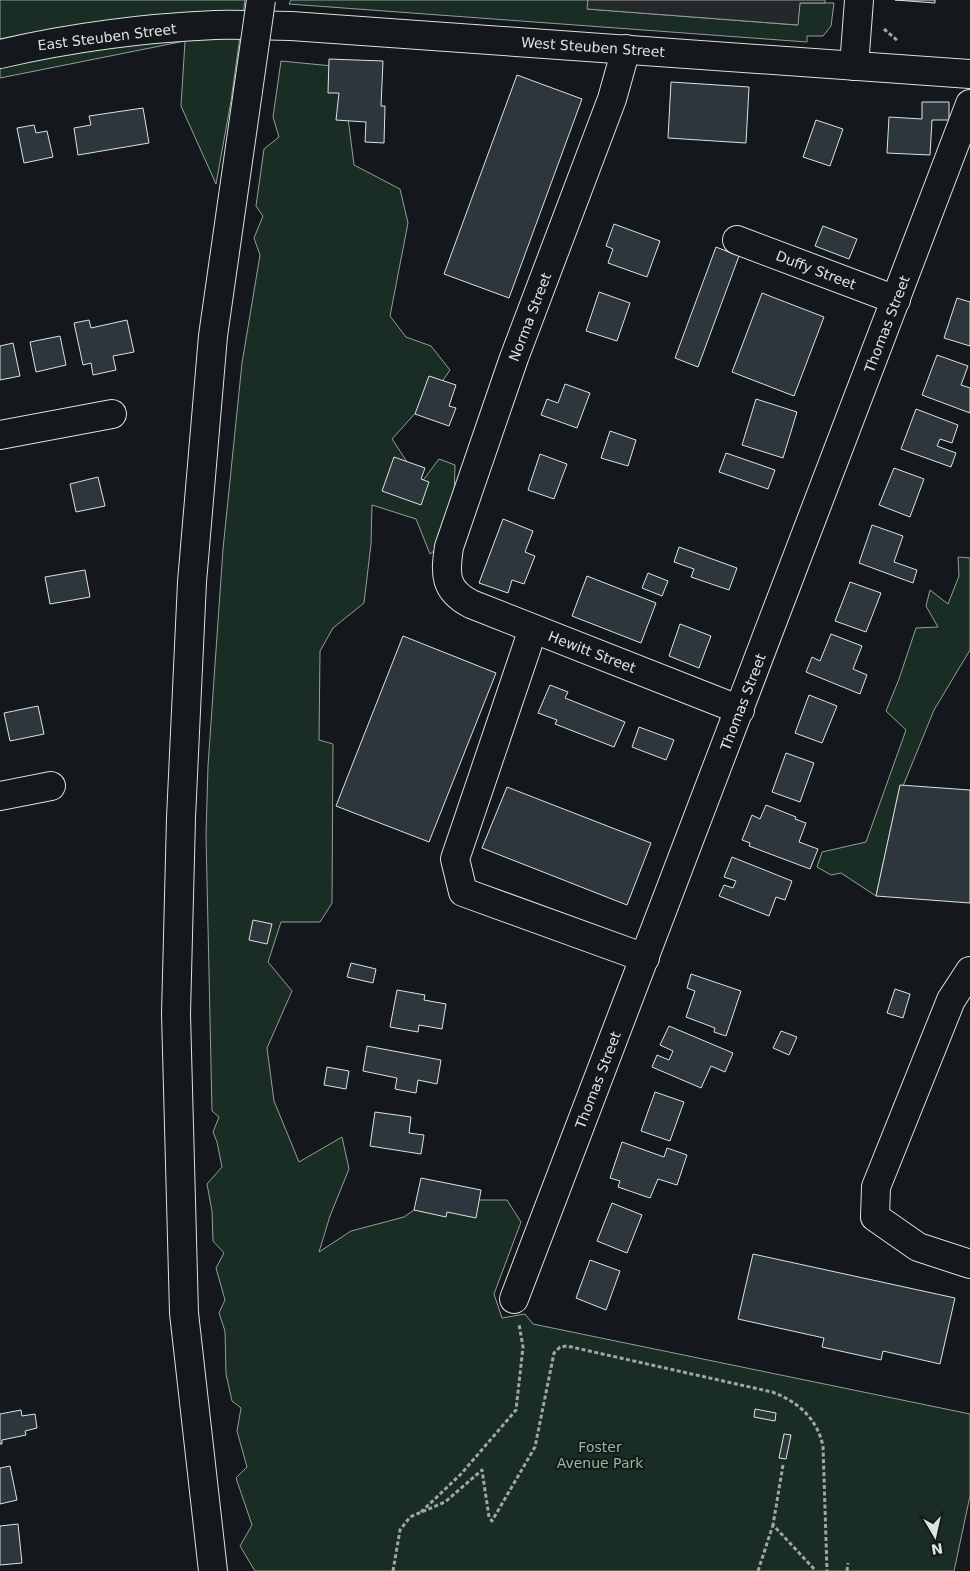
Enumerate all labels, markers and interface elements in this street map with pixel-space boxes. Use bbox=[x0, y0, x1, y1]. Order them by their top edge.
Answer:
street label: East Steuben Street bbox=[37, 20, 178, 53]
street label: West Steuben Street bbox=[521, 34, 666, 60]
street label: Duffy Street bbox=[774, 247, 859, 293]
street label: Norma Street bbox=[506, 270, 554, 364]
street label: Thomas Street bbox=[861, 273, 913, 376]
street label: Hewitt Street bbox=[546, 628, 638, 676]
street label: Thomas Street bbox=[717, 651, 769, 754]
street label: Thomas Street bbox=[572, 1029, 624, 1132]
park label: Foster Avenue Park bbox=[557, 1439, 644, 1471]
north arrow bbox=[910, 1511, 960, 1561]
text: N bbox=[930, 1540, 944, 1558]

